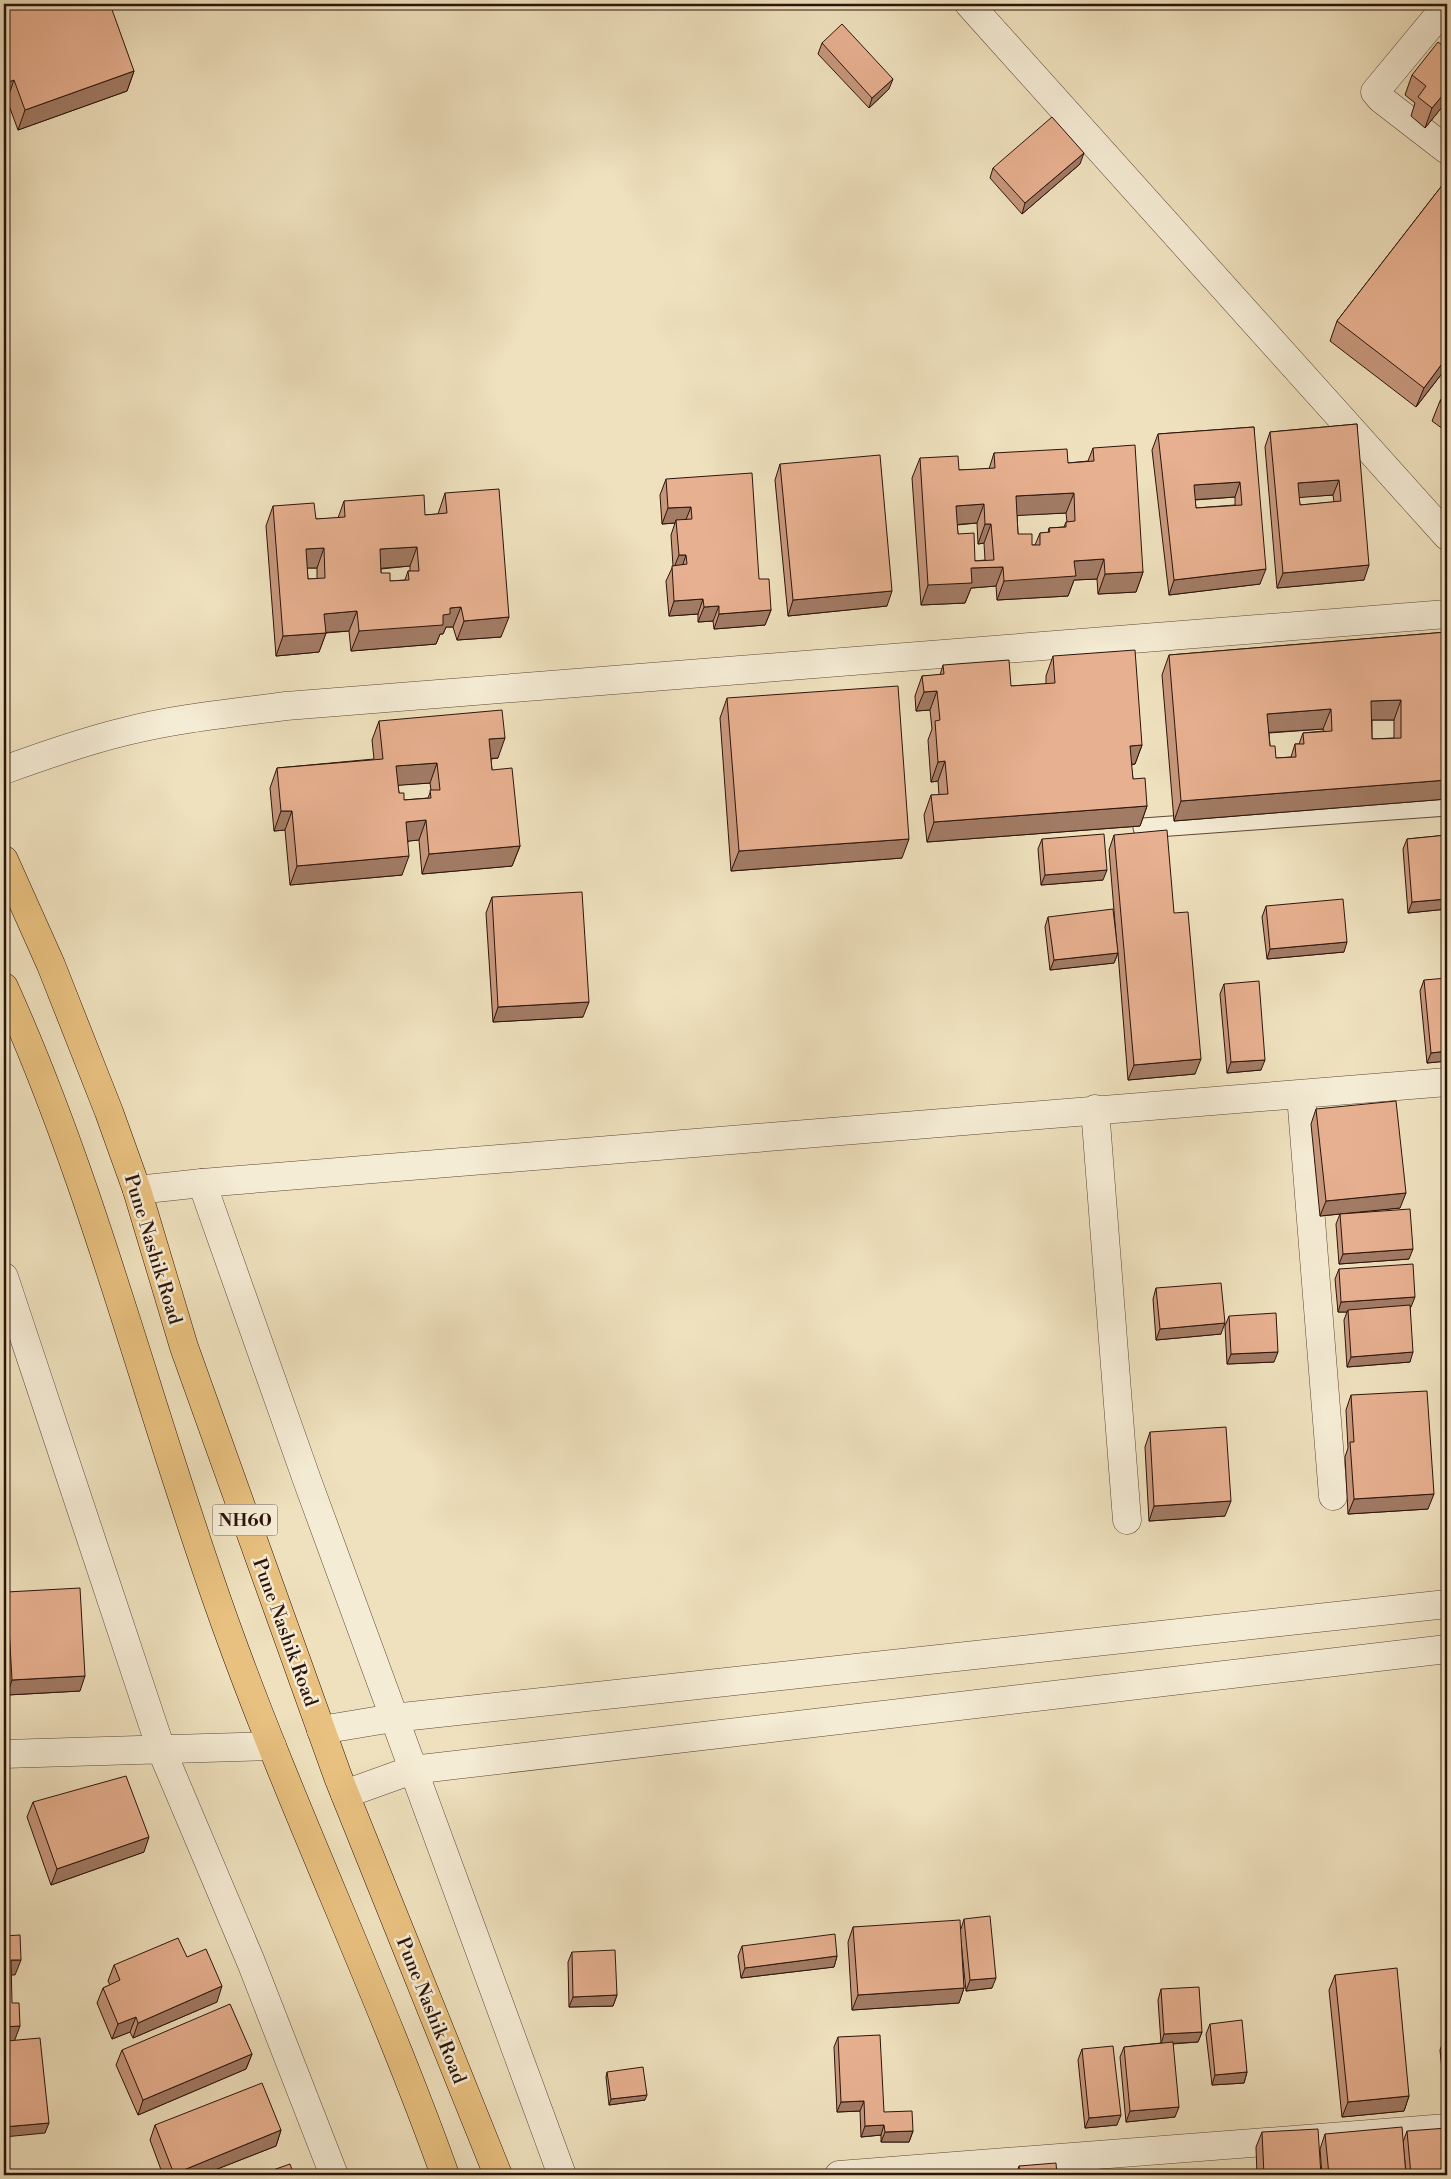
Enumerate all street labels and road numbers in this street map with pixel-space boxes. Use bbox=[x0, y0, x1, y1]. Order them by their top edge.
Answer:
street label: Pune Nashik Road bbox=[119, 1171, 187, 1328]
road number: NH60 bbox=[212, 1504, 278, 1536]
street label: Pune Nashik Road bbox=[247, 1555, 323, 1710]
street label: Pune Nashik Road bbox=[391, 1934, 472, 2087]

